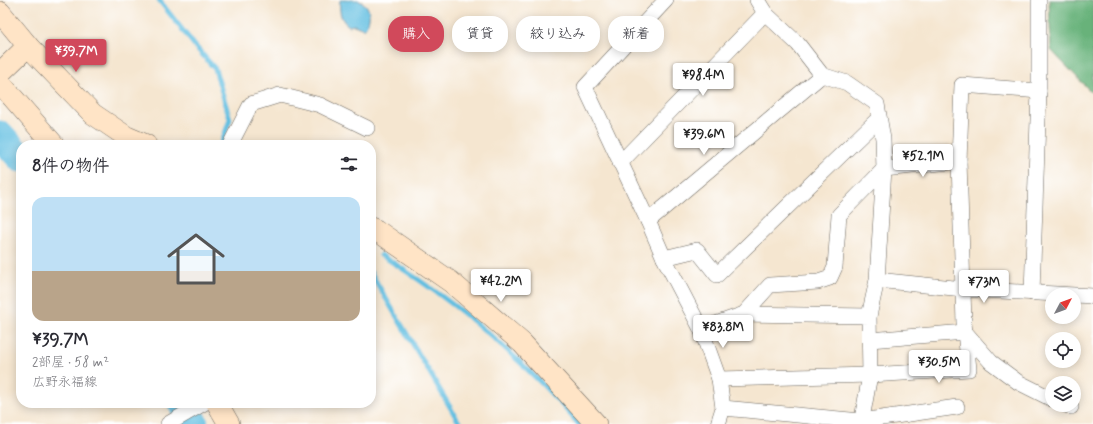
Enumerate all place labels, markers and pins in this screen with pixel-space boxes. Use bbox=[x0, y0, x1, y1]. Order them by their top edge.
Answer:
pin: ¥39.7M bbox=[43, 39, 109, 73]
pin: ¥98.4M bbox=[670, 63, 736, 97]
pin: ¥39.6M bbox=[671, 122, 737, 156]
pin: ¥52.1M bbox=[890, 144, 956, 178]
pin: ¥42.2M bbox=[468, 269, 534, 303]
pin: ¥73M bbox=[960, 270, 1008, 304]
pin: ¥83.8M bbox=[690, 315, 756, 349]
pin: ¥30.5M bbox=[906, 350, 972, 384]

